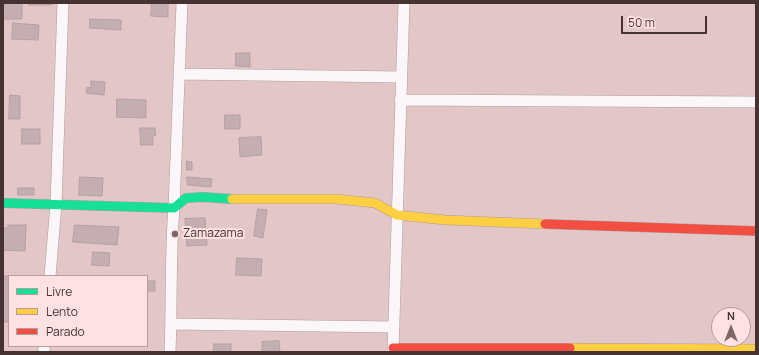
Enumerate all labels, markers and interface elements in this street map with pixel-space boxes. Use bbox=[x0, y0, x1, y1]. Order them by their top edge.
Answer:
scale bar bbox=[623, 8, 709, 34]
text: 50 m bbox=[628, 14, 655, 31]
place label: Zamazama bbox=[183, 227, 243, 241]
marker: Zamazama bbox=[170, 229, 180, 239]
legend bbox=[8, 275, 148, 347]
text: Livre bbox=[46, 283, 72, 300]
text: Lento bbox=[46, 303, 78, 320]
north arrow bbox=[711, 307, 751, 347]
text: N bbox=[727, 308, 735, 323]
text: Parado bbox=[46, 323, 85, 340]

